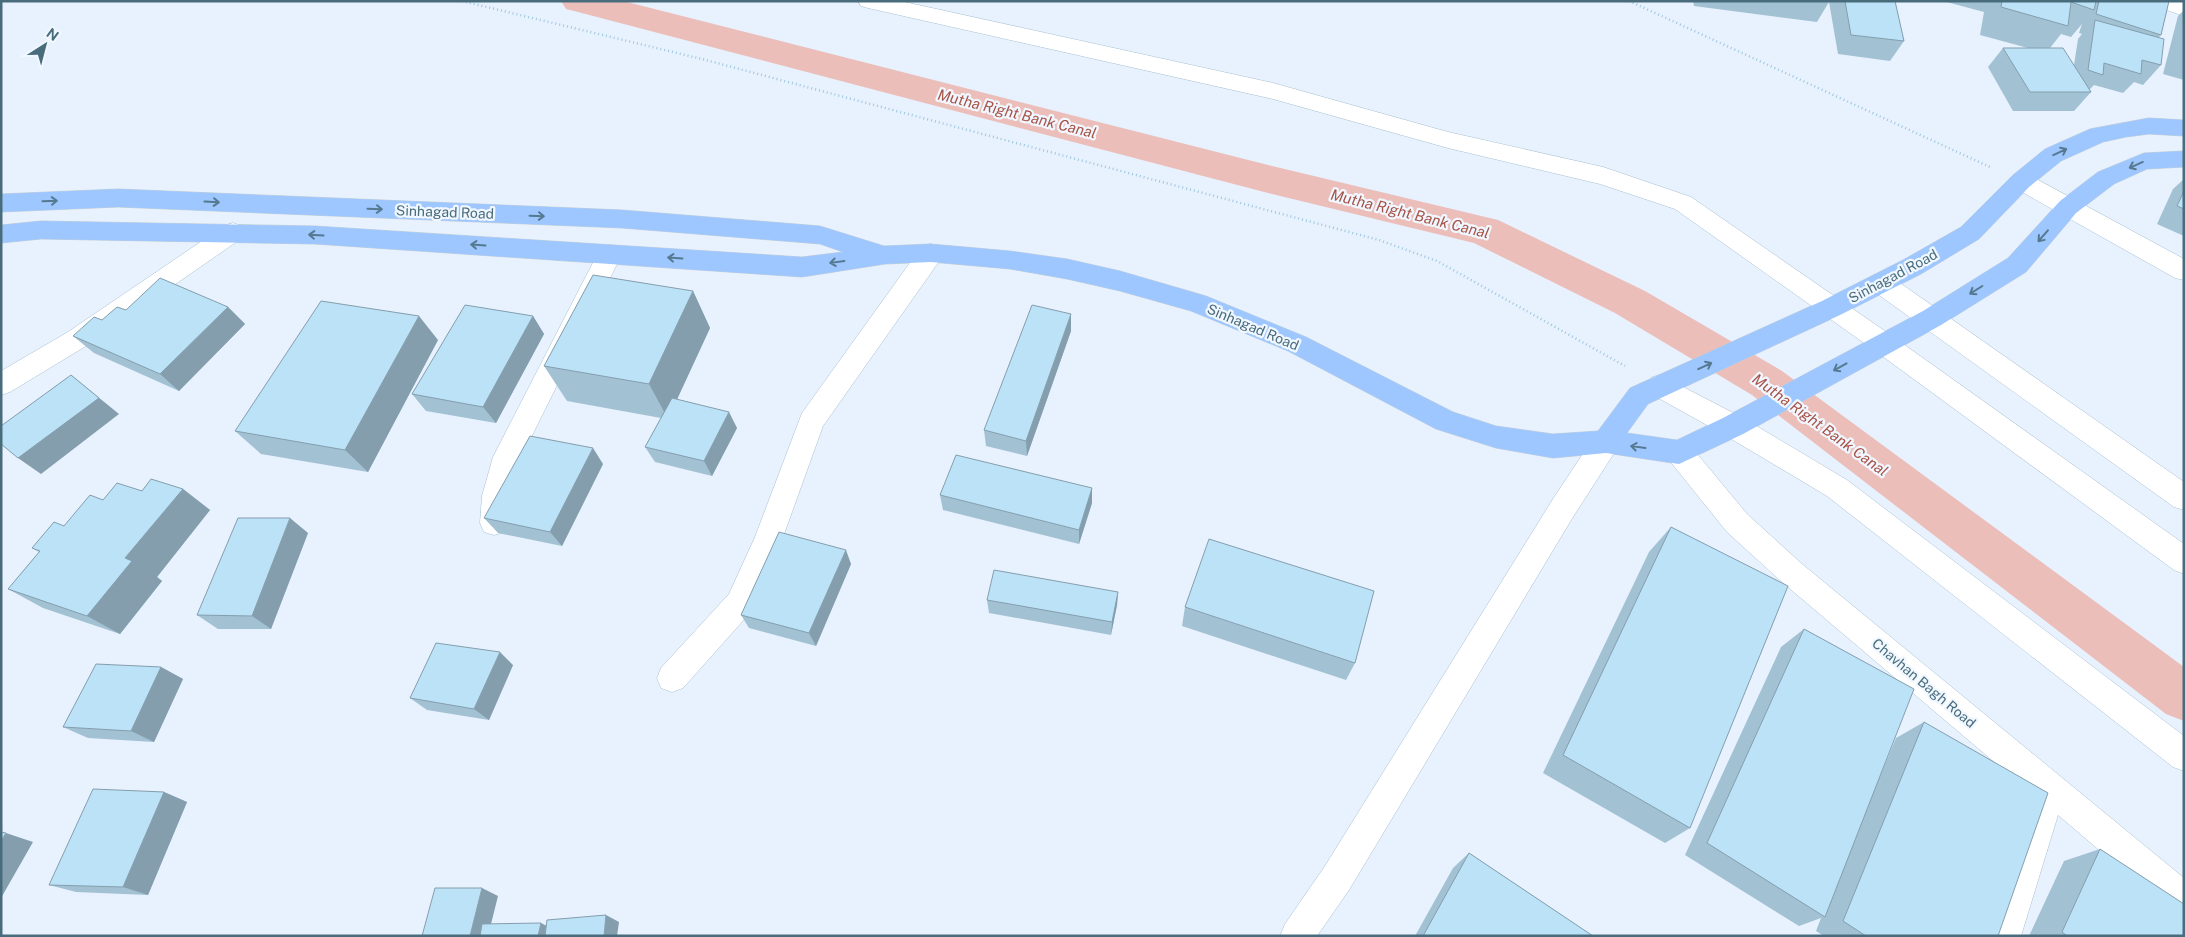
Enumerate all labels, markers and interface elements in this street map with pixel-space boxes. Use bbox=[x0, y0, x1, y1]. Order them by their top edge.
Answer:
north arrow bbox=[20, 20, 70, 70]
text: N bbox=[44, 25, 62, 44]
water label: Mutha Right Bank Canal bbox=[936, 86, 1098, 141]
one-way arrow bbox=[2052, 147, 2067, 157]
one-way arrow bbox=[2129, 160, 2144, 170]
water label: Mutha Right Bank Canal bbox=[1329, 186, 1491, 241]
one-way arrow bbox=[42, 196, 58, 205]
one-way arrow bbox=[204, 198, 220, 207]
street label: Sinhagad Road bbox=[396, 202, 494, 222]
one-way arrow bbox=[366, 205, 382, 214]
one-way arrow bbox=[529, 211, 545, 220]
one-way arrow bbox=[2037, 229, 2048, 242]
one-way arrow bbox=[308, 231, 324, 240]
one-way arrow bbox=[470, 241, 486, 250]
street label: Sinhagad Road bbox=[1846, 246, 1940, 306]
one-way arrow bbox=[668, 253, 684, 262]
one-way arrow bbox=[829, 257, 845, 267]
one-way arrow bbox=[1970, 286, 1984, 296]
street label: Sinhagad Road bbox=[1205, 300, 1301, 354]
one-way arrow bbox=[1697, 361, 1712, 371]
one-way arrow bbox=[1833, 362, 1848, 372]
water label: Mutha Right Bank Canal bbox=[1749, 370, 1891, 479]
one-way arrow bbox=[1630, 442, 1646, 452]
street label: Chavhan Bagh Road bbox=[1869, 635, 1979, 731]

